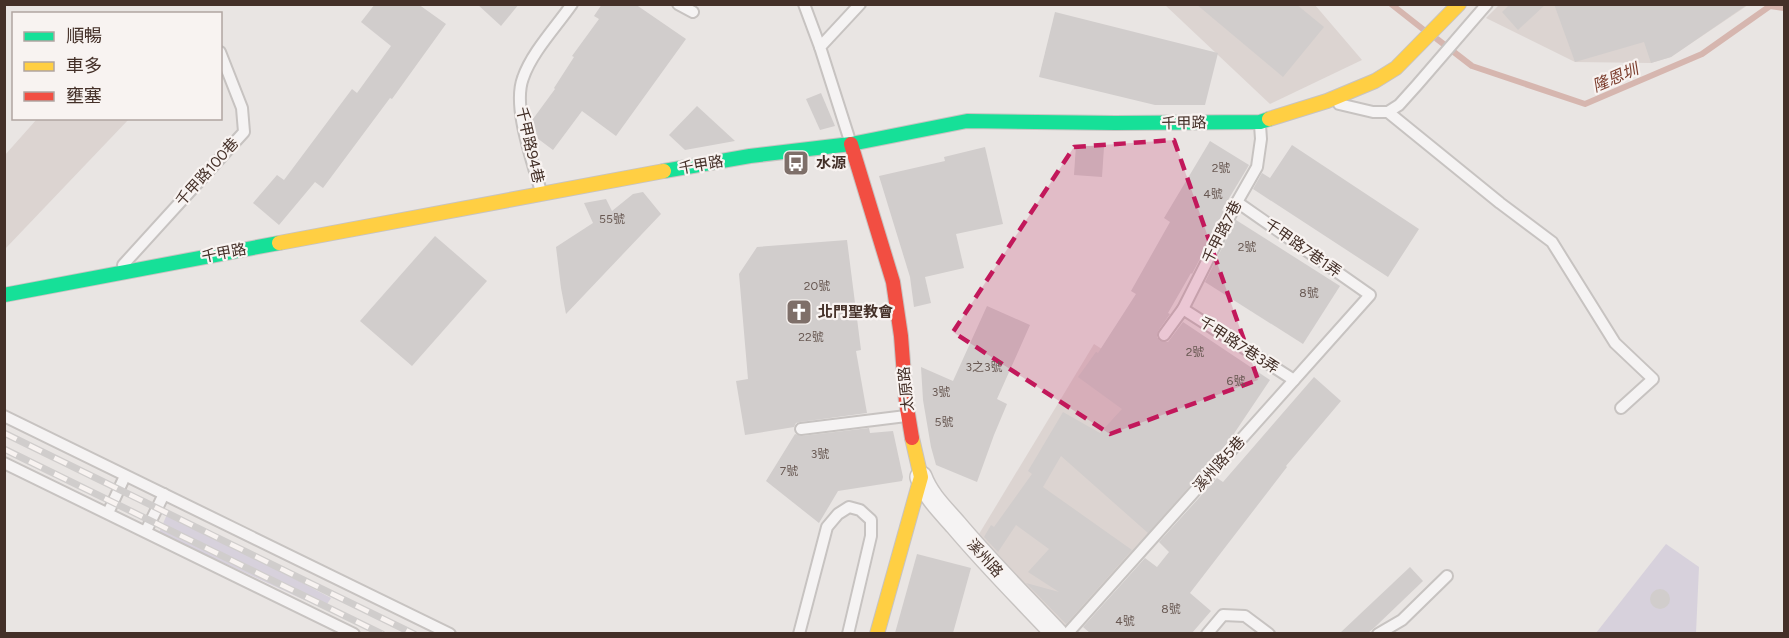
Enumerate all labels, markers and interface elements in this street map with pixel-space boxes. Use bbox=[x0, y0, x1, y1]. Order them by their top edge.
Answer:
legend bbox=[12, 12, 222, 120]
text: 順暢 bbox=[66, 25, 102, 47]
text: 車多 bbox=[66, 55, 102, 77]
water label: 隆恩圳 bbox=[1589, 59, 1643, 96]
text: 壅塞 bbox=[66, 85, 102, 107]
street label: 千甲路94巷 bbox=[512, 105, 548, 185]
street label: 千甲路 bbox=[1161, 114, 1207, 132]
street label: 千甲路100巷 bbox=[172, 134, 242, 210]
bus stop icon: 水源 bbox=[781, 148, 811, 178]
street label: 千甲路 bbox=[677, 152, 725, 178]
place label: 水源 bbox=[816, 154, 846, 172]
house number: 2號 bbox=[1212, 161, 1230, 175]
house number: 4號 bbox=[1203, 187, 1223, 201]
street label: 千甲路7巷 bbox=[1199, 198, 1245, 266]
house number: 55號 bbox=[599, 212, 625, 226]
street label: 千甲路7巷1弄 bbox=[1261, 215, 1345, 281]
street label: 千甲路 bbox=[200, 240, 248, 266]
house number: 2號 bbox=[1238, 240, 1256, 254]
house number: 20號 bbox=[804, 279, 830, 293]
house number: 8號 bbox=[1299, 286, 1319, 300]
church icon: 北門聖教會 bbox=[784, 297, 814, 327]
place label: 北門聖教會 bbox=[818, 303, 893, 321]
street label: 千甲路7巷3弄 bbox=[1196, 313, 1282, 377]
house number: 22號 bbox=[798, 330, 824, 344]
house number: 2號 bbox=[1186, 345, 1204, 359]
house number: 3之3號 bbox=[965, 360, 1003, 374]
street label: 太原路 bbox=[895, 366, 917, 412]
house number: 6號 bbox=[1227, 374, 1245, 388]
house number: 3號 bbox=[932, 385, 950, 399]
house number: 5號 bbox=[935, 415, 953, 429]
street label: 溪州路5巷 bbox=[1189, 432, 1249, 496]
house number: 3號 bbox=[811, 447, 829, 461]
house number: 7號 bbox=[780, 464, 798, 478]
street label: 溪州路 bbox=[963, 535, 1007, 581]
house number: 8號 bbox=[1161, 602, 1181, 616]
house number: 4號 bbox=[1115, 614, 1135, 628]

